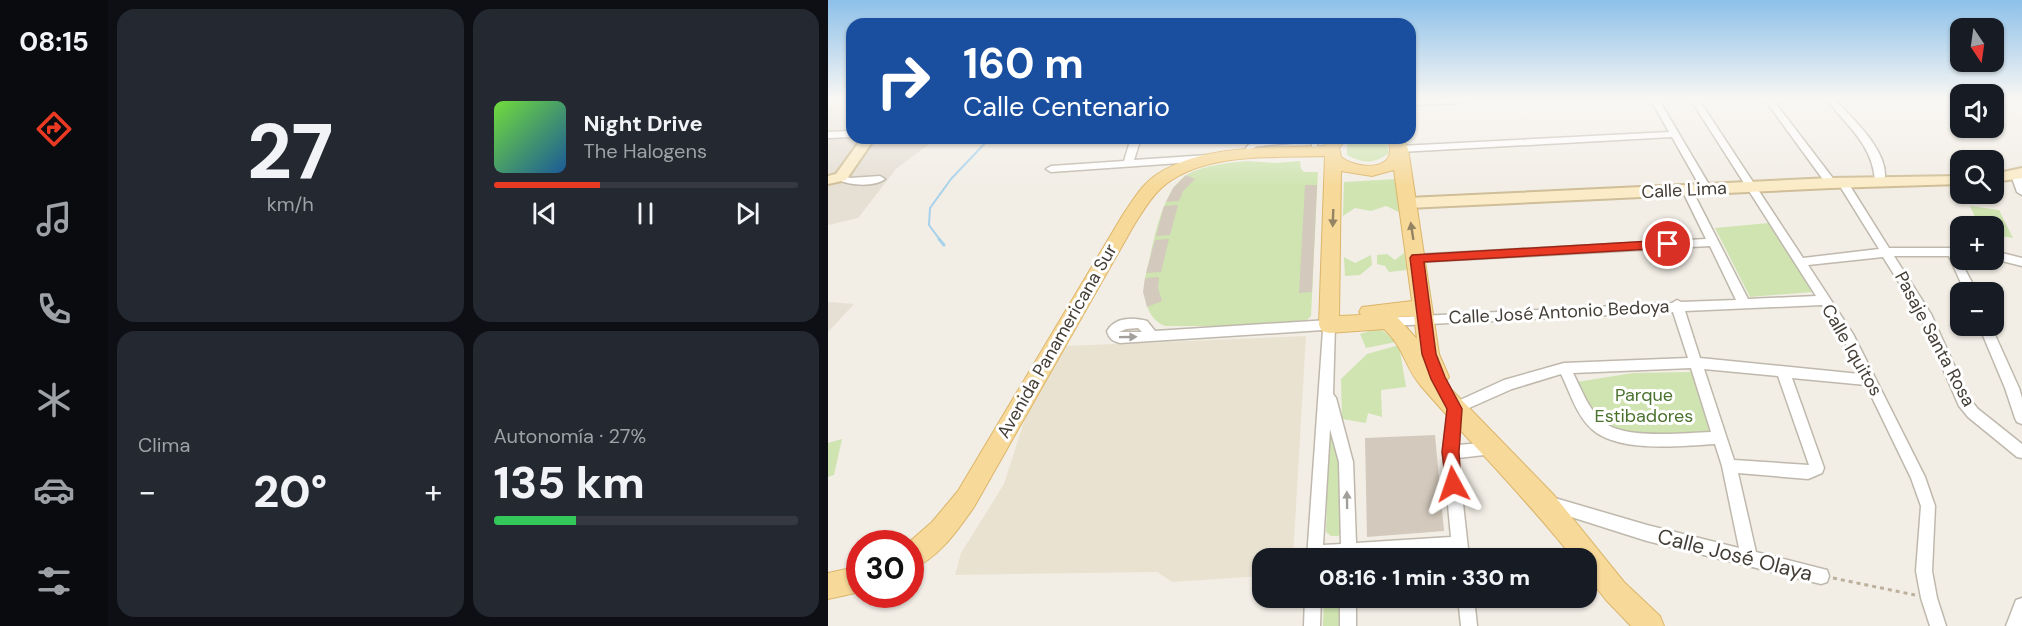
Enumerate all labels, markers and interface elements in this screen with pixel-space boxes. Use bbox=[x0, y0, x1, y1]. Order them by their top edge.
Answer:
north arrow bbox=[1950, 18, 2004, 72]
map controls bbox=[1950, 18, 2004, 336]
text: 08:15 bbox=[19, 24, 89, 59]
text: 160 m bbox=[963, 36, 1084, 91]
icon: right bbox=[864, 42, 942, 120]
button: sound bbox=[1950, 84, 2004, 138]
text: Calle Centenario bbox=[963, 89, 1170, 124]
text: 27 bbox=[247, 101, 333, 202]
icon: directions bbox=[33, 108, 75, 150]
text: Night Drive bbox=[584, 109, 703, 138]
text: The Halogens bbox=[584, 138, 707, 164]
button: search bbox=[1950, 150, 2004, 204]
street label: Calle Lima bbox=[1641, 176, 1727, 204]
text: km/h bbox=[267, 191, 314, 217]
icon: previous bbox=[528, 197, 561, 230]
icon: pause bbox=[629, 197, 662, 230]
icon: next bbox=[731, 197, 764, 230]
icon: music bbox=[33, 198, 75, 240]
one-way arrow bbox=[1328, 208, 1337, 227]
button: + bbox=[1950, 216, 2004, 270]
pin bbox=[1642, 218, 1693, 269]
one-way arrow bbox=[1408, 221, 1417, 240]
icon: arrive bbox=[1651, 227, 1684, 260]
street label: Avenida Panamericana Sur bbox=[992, 239, 1123, 442]
street label: Pasaje Santa Rosa bbox=[1889, 267, 1981, 411]
button: − bbox=[1950, 282, 2004, 336]
icon: phone bbox=[33, 288, 75, 330]
street label: Calle José Antonio Bedoya bbox=[1448, 294, 1670, 330]
street label: Calle Iquitos bbox=[1816, 300, 1888, 400]
one-way arrow bbox=[1118, 332, 1137, 342]
icon: climate bbox=[33, 379, 75, 421]
park label: Parque Estibadores bbox=[1595, 383, 1693, 428]
text: Autonomía · 27% bbox=[494, 423, 646, 449]
text: Clima bbox=[138, 432, 190, 458]
position arrow bbox=[1421, 452, 1485, 516]
text: 135 km bbox=[494, 453, 645, 512]
text: 20° bbox=[253, 462, 327, 521]
icon: car bbox=[33, 469, 75, 511]
text: − bbox=[138, 470, 156, 513]
text: + bbox=[424, 470, 442, 513]
one-way arrow bbox=[1343, 490, 1352, 509]
street label: Calle José Olaya bbox=[1655, 522, 1815, 588]
speed limit sign: 30 bbox=[846, 530, 924, 608]
icon: filters bbox=[33, 560, 75, 602]
text: 08:16 · 1 min · 330 m bbox=[1319, 563, 1530, 592]

